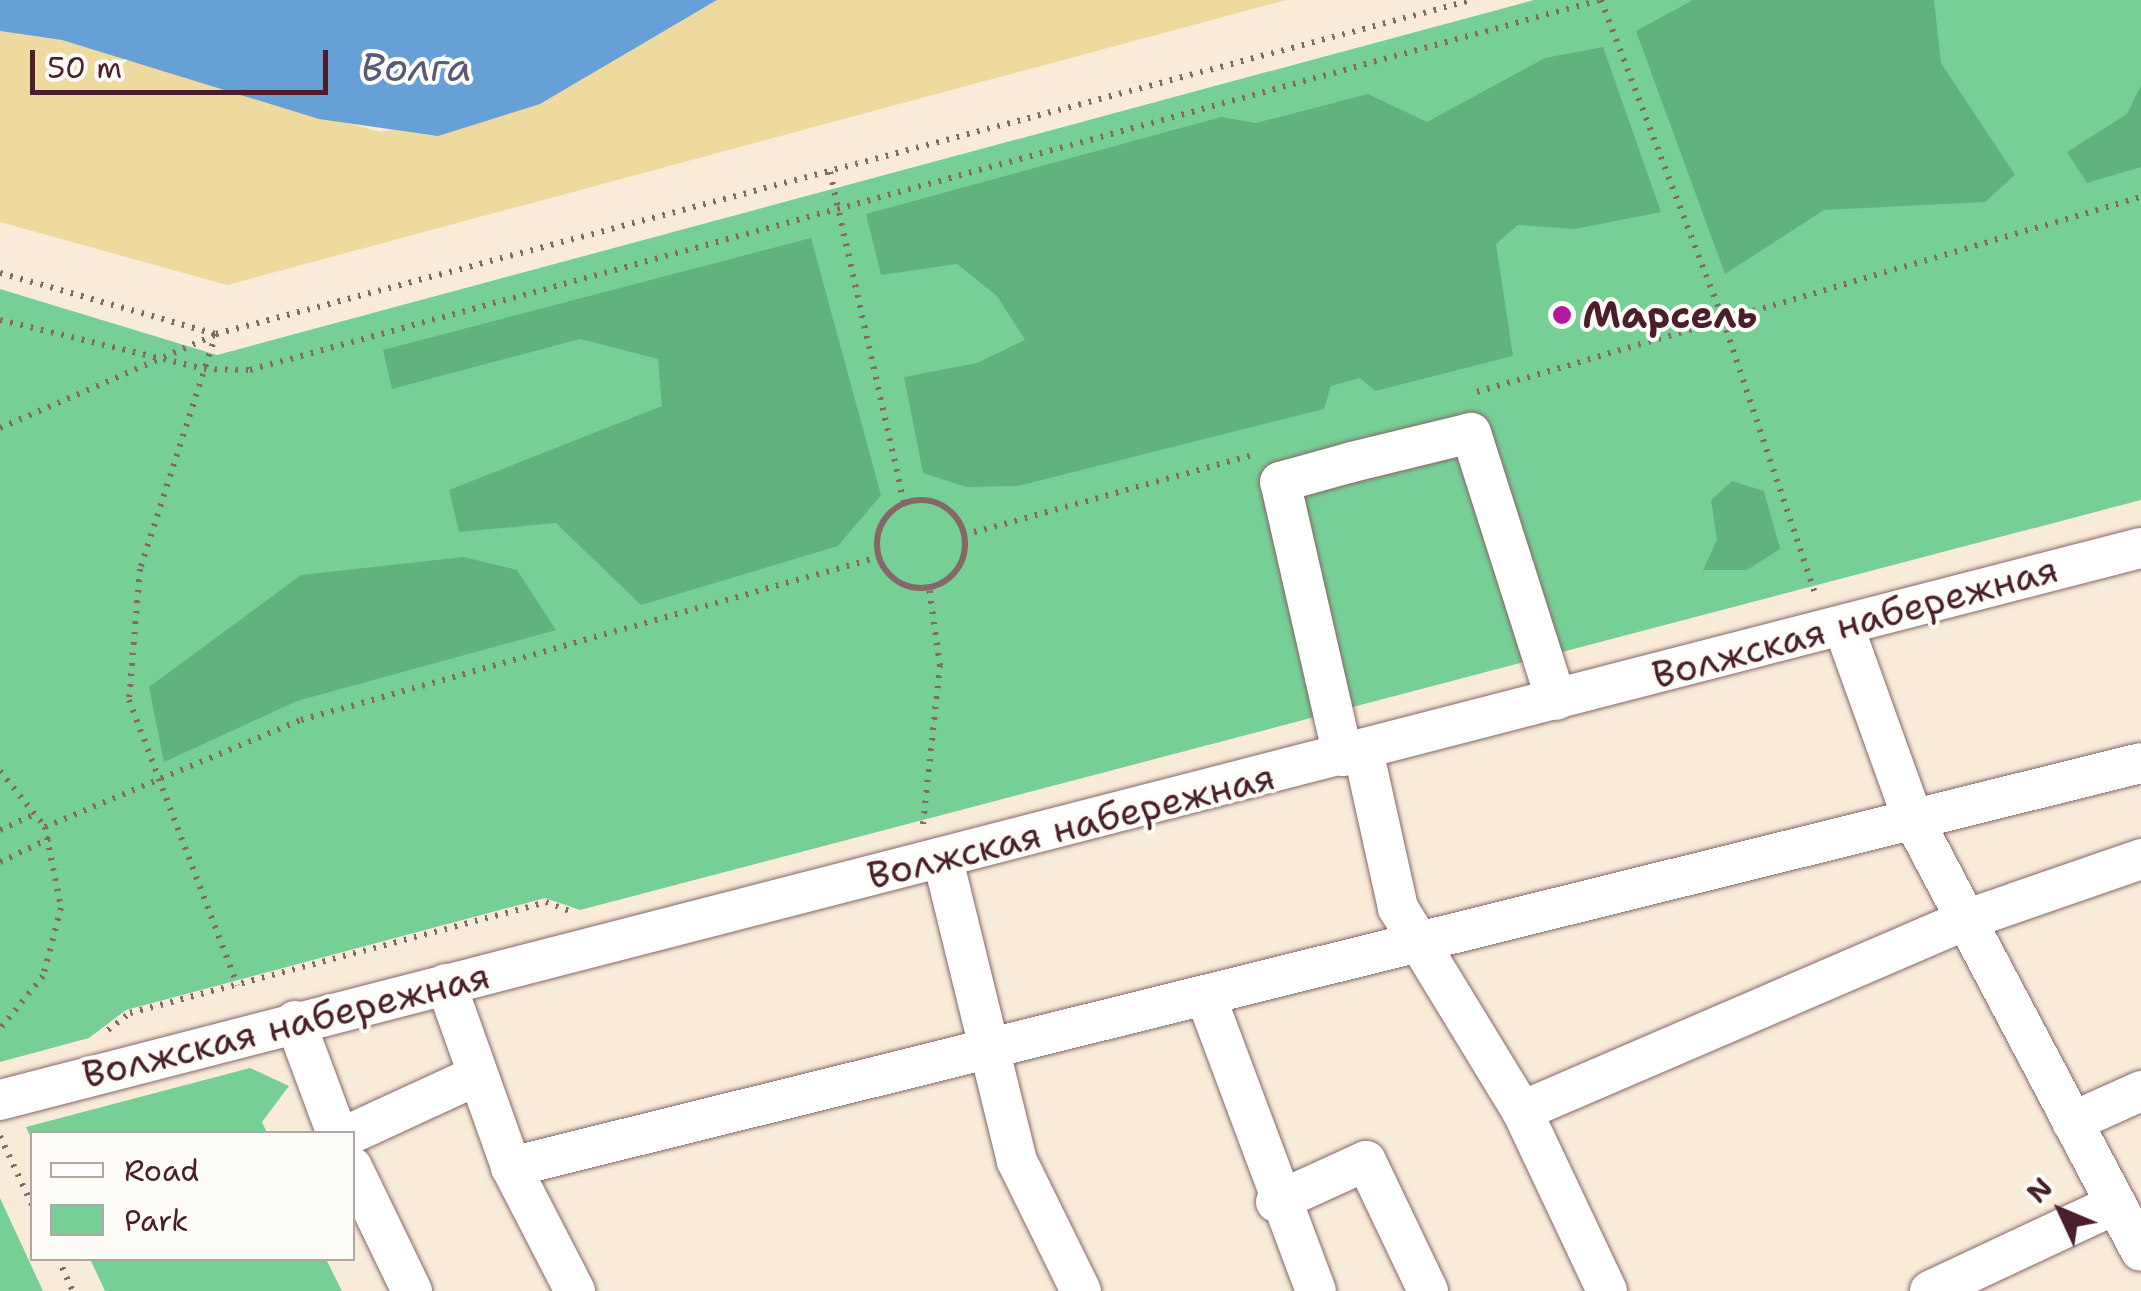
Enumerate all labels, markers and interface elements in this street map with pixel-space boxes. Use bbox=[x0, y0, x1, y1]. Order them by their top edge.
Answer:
scale bar bbox=[35, 30, 332, 92]
water label: Волга bbox=[361, 43, 471, 91]
text: 50 m bbox=[47, 47, 122, 88]
place label: Марсель bbox=[1582, 292, 1757, 338]
marker: Марсель bbox=[1551, 304, 1573, 326]
street label: Волжская набережная bbox=[1647, 546, 2063, 698]
street label: Волжская набережная bbox=[863, 753, 1279, 899]
street label: Волжская набережная bbox=[78, 952, 494, 1098]
legend bbox=[30, 1131, 355, 1261]
text: Road bbox=[124, 1150, 199, 1191]
north arrow bbox=[2011, 1161, 2111, 1261]
text: N bbox=[2018, 1169, 2061, 1211]
text: Park bbox=[124, 1200, 188, 1241]

